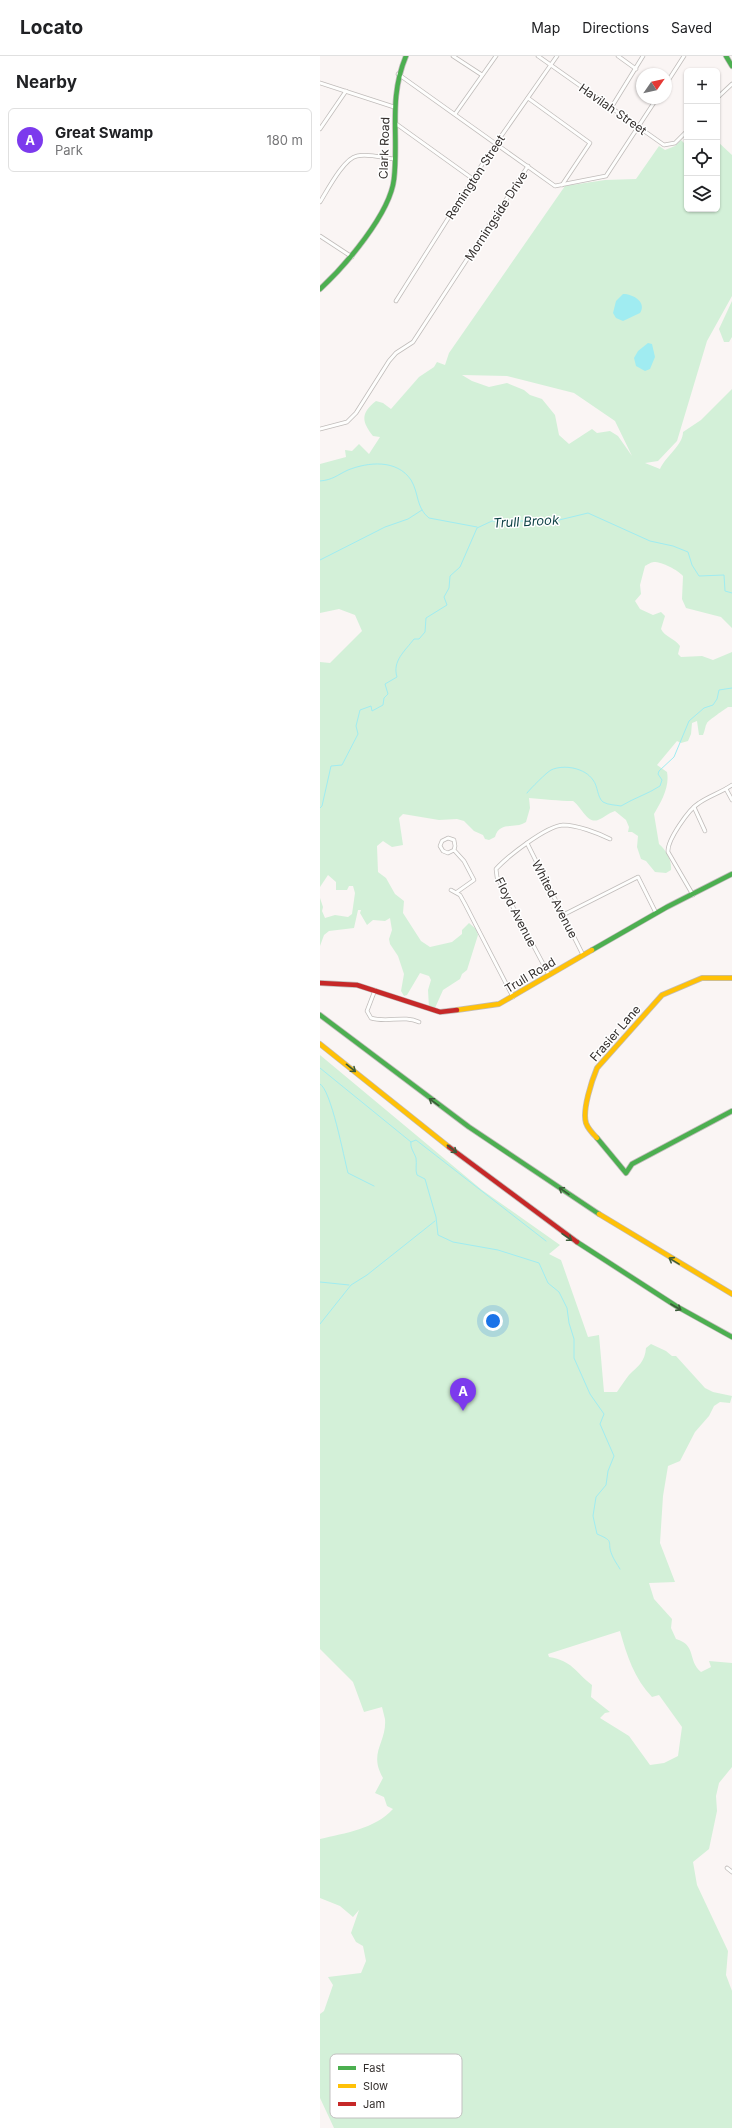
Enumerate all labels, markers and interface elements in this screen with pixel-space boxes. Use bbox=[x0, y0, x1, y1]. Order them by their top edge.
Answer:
text: Locato bbox=[20, 16, 83, 39]
text: Map bbox=[531, 19, 560, 36]
text: Directions bbox=[582, 19, 649, 36]
text: Saved bbox=[671, 19, 712, 36]
north arrow bbox=[636, 68, 672, 104]
map controls bbox=[684, 68, 720, 212]
button: + bbox=[684, 68, 720, 104]
text: Nearby bbox=[16, 72, 77, 92]
street label: Havilah Street bbox=[576, 80, 650, 138]
button: − bbox=[684, 104, 720, 140]
street label: Clark Road bbox=[375, 117, 393, 179]
text: Great Swamp bbox=[55, 123, 153, 142]
text: A bbox=[25, 132, 35, 148]
text: 180 m bbox=[266, 132, 303, 148]
street label: Remington Street bbox=[442, 132, 508, 222]
button: locate bbox=[684, 140, 720, 176]
text: Park bbox=[55, 142, 83, 158]
street label: Morningside Drive bbox=[461, 168, 531, 264]
button: layers bbox=[684, 176, 720, 212]
water label: Trull Brook bbox=[493, 511, 560, 531]
street label: Whited Avenue bbox=[529, 857, 581, 941]
street label: Floyd Avenue bbox=[492, 875, 540, 949]
street label: Trull Road bbox=[502, 954, 558, 996]
street label: Frasier Lane bbox=[586, 1002, 644, 1064]
one-way arrow bbox=[345, 1064, 356, 1072]
one-way arrow bbox=[428, 1098, 439, 1106]
one-way arrow bbox=[447, 1145, 458, 1153]
one-way arrow bbox=[559, 1187, 570, 1195]
one-way arrow bbox=[561, 1233, 572, 1241]
one-way arrow bbox=[668, 1256, 680, 1264]
one-way arrow bbox=[670, 1303, 682, 1311]
your location bbox=[483, 1311, 503, 1331]
pin: A bbox=[450, 1378, 476, 1411]
legend bbox=[330, 2054, 462, 2118]
text: Fast bbox=[363, 2061, 385, 2075]
text: Slow bbox=[363, 2079, 388, 2093]
text: Jam bbox=[363, 2097, 385, 2111]

